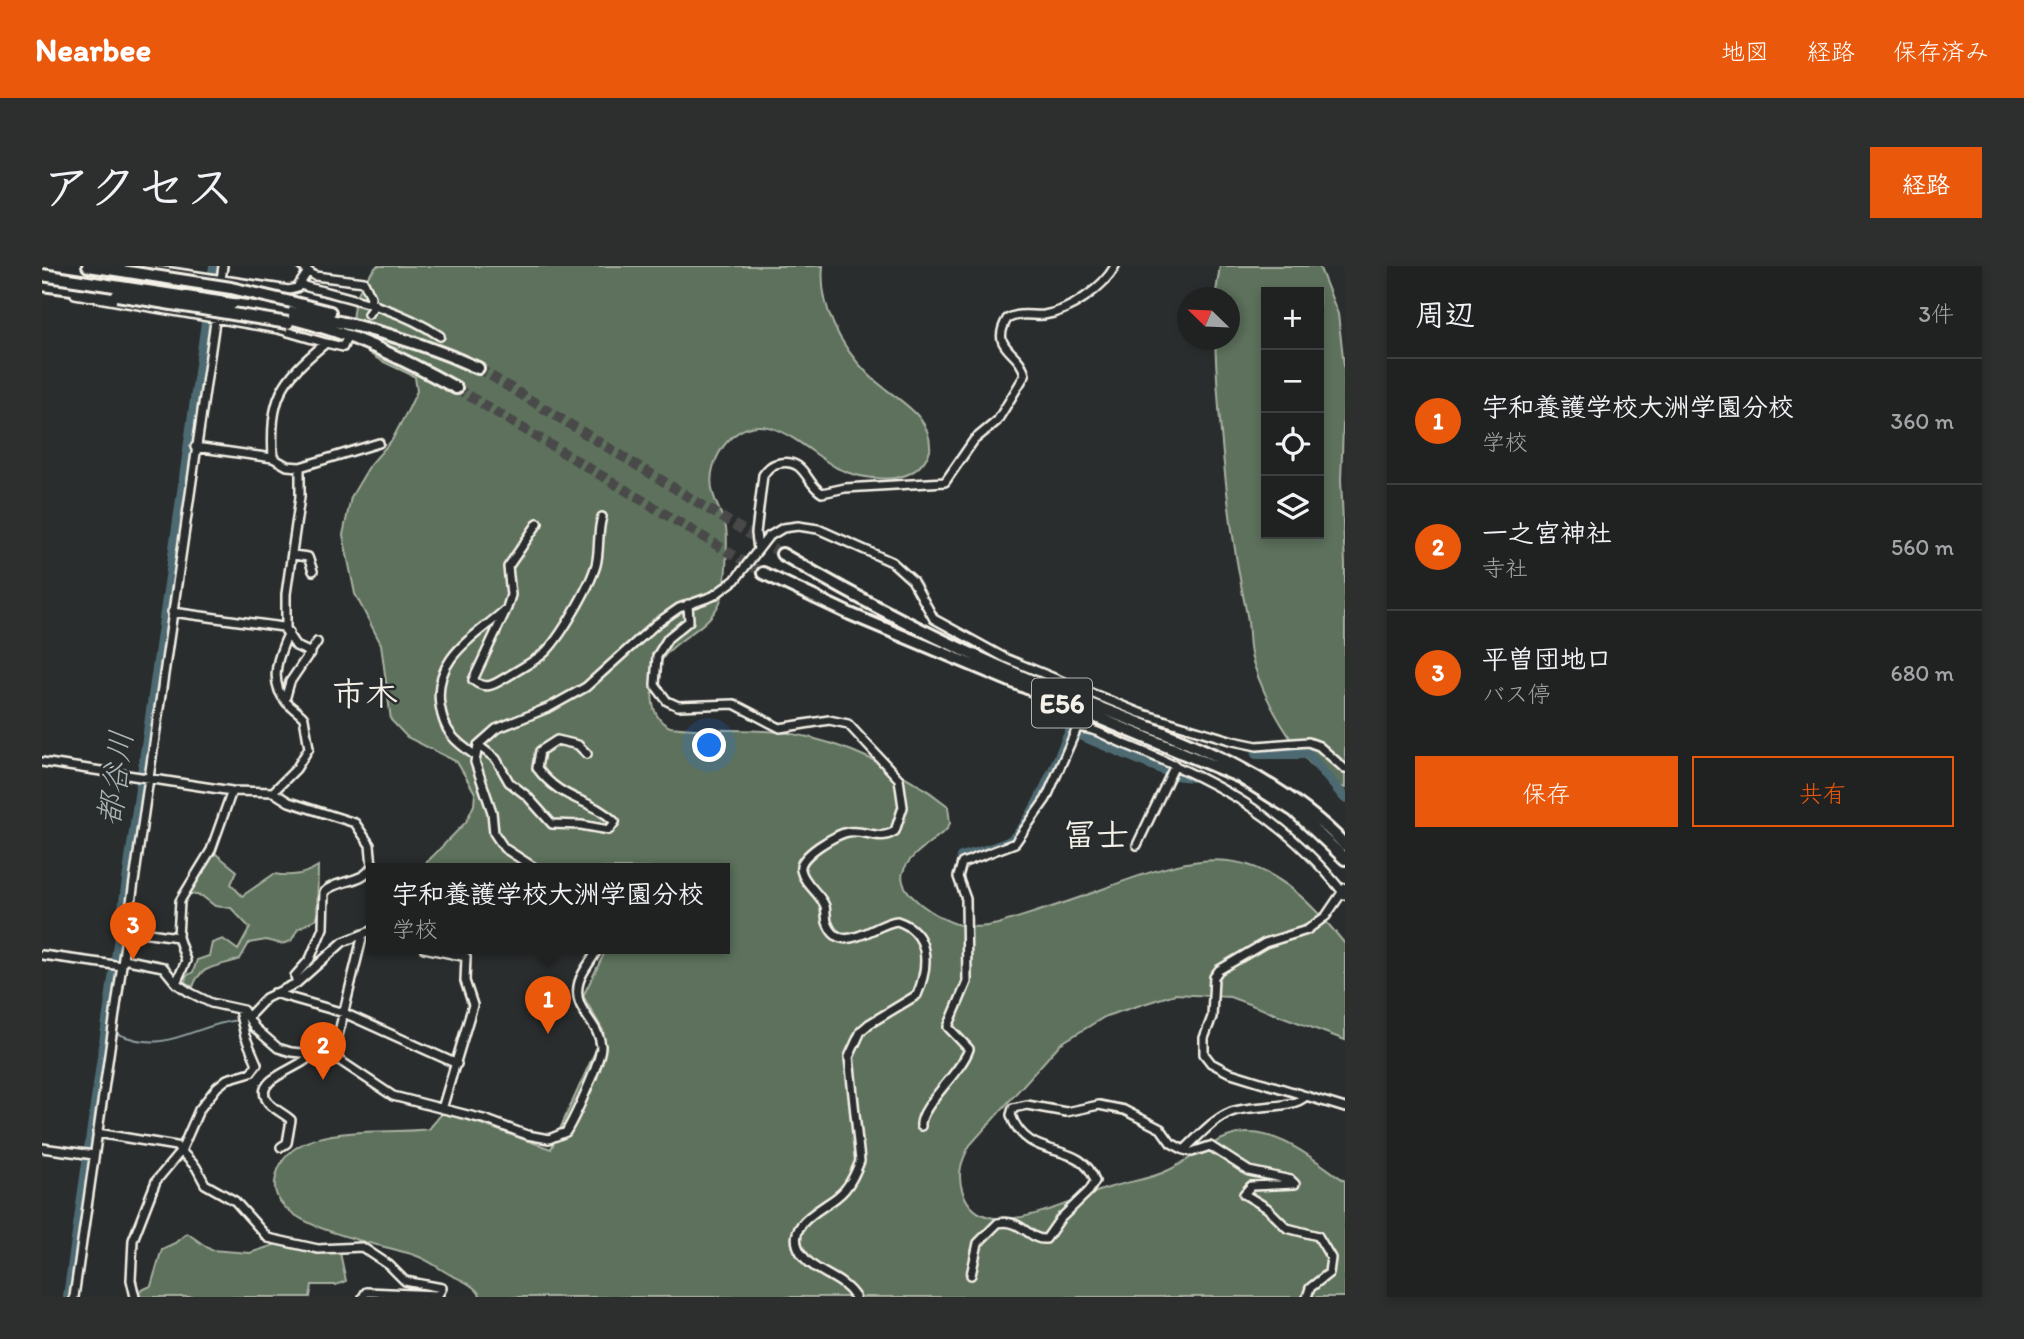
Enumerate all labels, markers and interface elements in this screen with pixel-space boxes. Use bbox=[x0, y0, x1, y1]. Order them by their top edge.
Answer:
text: Nearbee bbox=[35, 30, 151, 69]
text: 地図 bbox=[1721, 37, 1769, 66]
text: 経路 bbox=[1807, 37, 1855, 66]
text: 保存済み bbox=[1893, 37, 1989, 66]
button: 経路 bbox=[1870, 147, 1982, 218]
text: アクセス bbox=[42, 157, 235, 216]
north arrow bbox=[1177, 287, 1240, 350]
map controls bbox=[1261, 287, 1324, 539]
button: + bbox=[1261, 287, 1324, 350]
text: 周辺 bbox=[1415, 296, 1475, 333]
text: 3件 bbox=[1918, 300, 1954, 328]
button: − bbox=[1261, 350, 1324, 413]
text: 宇和養護学校大洲学園分校 bbox=[1482, 391, 1794, 423]
text: 1 bbox=[1433, 407, 1443, 435]
text: 360 m bbox=[1891, 407, 1954, 435]
button: locate bbox=[1261, 413, 1324, 476]
text: 学校 bbox=[1482, 428, 1528, 456]
button: layers bbox=[1261, 476, 1324, 539]
text: 一之宮神社 bbox=[1482, 517, 1612, 549]
text: 2 bbox=[1432, 533, 1444, 561]
text: 560 m bbox=[1891, 533, 1954, 561]
text: 寺社 bbox=[1482, 554, 1528, 582]
text: 平曽団地口 bbox=[1482, 643, 1612, 675]
text: 3 bbox=[1432, 659, 1444, 687]
text: 680 m bbox=[1891, 659, 1954, 687]
district label: 市木 bbox=[332, 674, 398, 713]
road number: E56 bbox=[1032, 678, 1092, 728]
text: バス停 bbox=[1482, 680, 1551, 708]
water label: 都谷川 bbox=[90, 728, 140, 828]
your location bbox=[692, 728, 726, 762]
button: 保存 bbox=[1415, 756, 1678, 827]
button: 共有 bbox=[1692, 756, 1954, 827]
district label: 冨士 bbox=[1063, 815, 1129, 854]
popup bbox=[366, 863, 730, 954]
text: 宇和養護学校大洲学園分校 bbox=[392, 878, 704, 910]
pin: 3 bbox=[110, 902, 156, 960]
text: 学校 bbox=[392, 915, 438, 943]
pin: 1 bbox=[525, 976, 571, 1034]
pin: 2 bbox=[300, 1022, 346, 1080]

